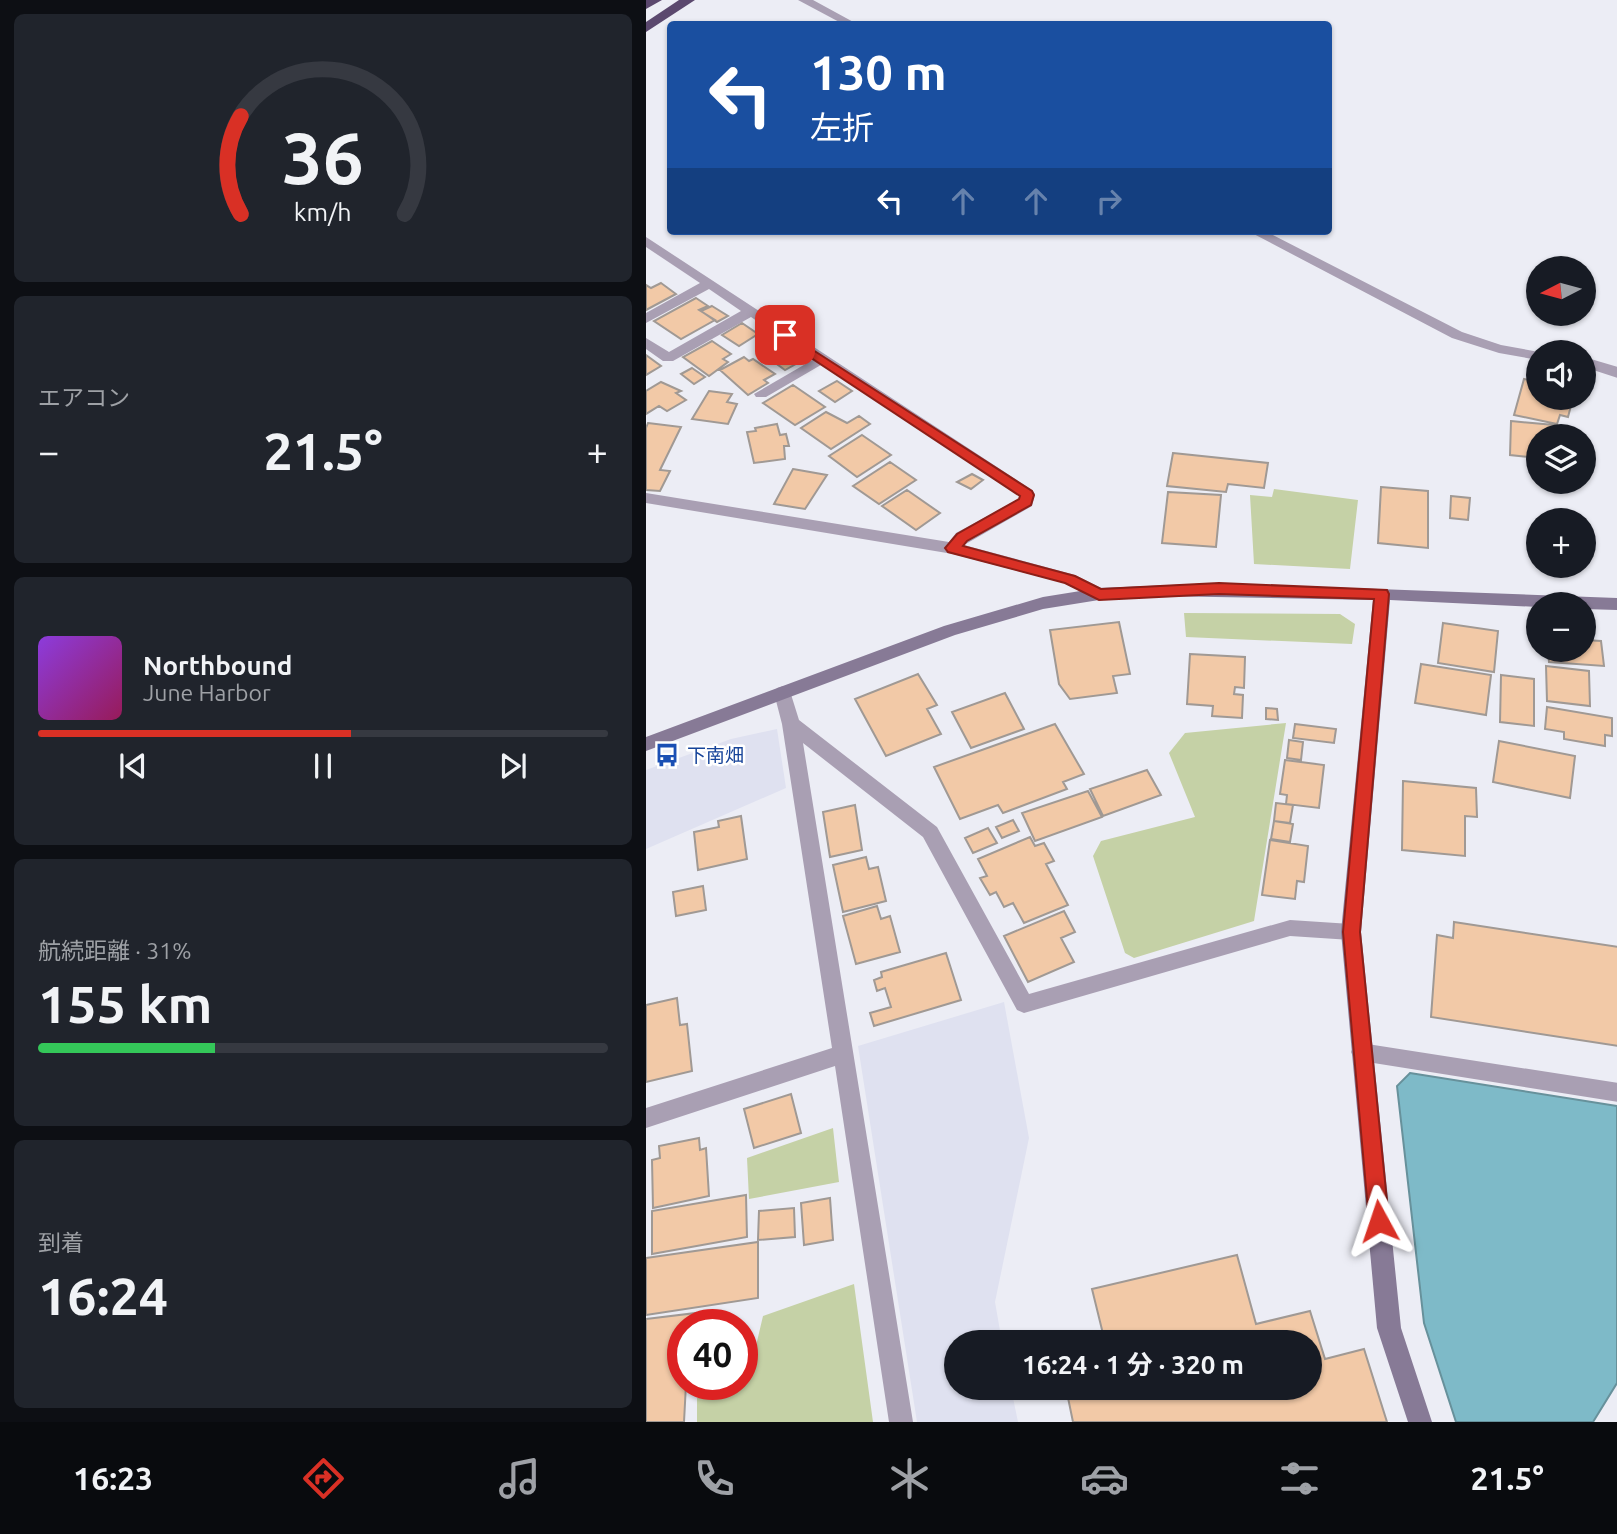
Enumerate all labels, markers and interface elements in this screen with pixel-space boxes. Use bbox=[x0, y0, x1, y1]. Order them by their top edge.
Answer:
text: 130 m bbox=[810, 44, 947, 99]
icon: left bbox=[695, 49, 786, 140]
text: 左折 bbox=[810, 109, 874, 145]
text: 36 bbox=[282, 116, 364, 198]
icon: left bbox=[871, 182, 909, 220]
icon: ahead bbox=[944, 182, 982, 220]
icon: ahead bbox=[1017, 182, 1055, 220]
icon: right bbox=[1090, 182, 1128, 220]
text: km/h bbox=[294, 198, 352, 226]
north arrow bbox=[1526, 256, 1596, 326]
map controls bbox=[1526, 256, 1596, 662]
pin bbox=[755, 305, 815, 365]
icon: arrive bbox=[766, 316, 804, 354]
button: sound bbox=[1526, 340, 1596, 410]
text: エアコン bbox=[38, 385, 130, 410]
text: 21.5° bbox=[263, 422, 383, 480]
button: layers bbox=[1526, 424, 1596, 494]
text: − bbox=[38, 430, 59, 472]
text: + bbox=[587, 430, 608, 472]
button: + bbox=[1526, 508, 1596, 578]
button: − bbox=[1526, 592, 1596, 662]
text: Northbound bbox=[143, 651, 292, 680]
text: June Harbor bbox=[143, 680, 271, 705]
bus stop icon: 下南畑 bbox=[653, 741, 681, 769]
place label: 下南畑 bbox=[687, 744, 744, 766]
icon: previous bbox=[114, 747, 152, 785]
icon: pause bbox=[304, 747, 342, 785]
icon: next bbox=[494, 747, 532, 785]
text: 航続距離 · 31% bbox=[38, 938, 191, 963]
text: 155 km bbox=[38, 975, 212, 1033]
position arrow bbox=[1342, 1184, 1416, 1258]
text: 到着 bbox=[38, 1230, 84, 1255]
text: 16:24 bbox=[38, 1267, 168, 1325]
speed limit sign: 40 bbox=[667, 1309, 758, 1400]
text: 16:24 · 1 分 · 320 m bbox=[1022, 1350, 1244, 1379]
icon: directions bbox=[299, 1454, 348, 1503]
icon: music bbox=[495, 1454, 544, 1503]
icon: phone bbox=[690, 1454, 739, 1503]
icon: climate bbox=[885, 1454, 934, 1503]
icon: car bbox=[1080, 1454, 1129, 1503]
icon: filters bbox=[1275, 1454, 1324, 1503]
text: 16:23 bbox=[73, 1460, 153, 1496]
text: 21.5° bbox=[1470, 1460, 1544, 1496]

